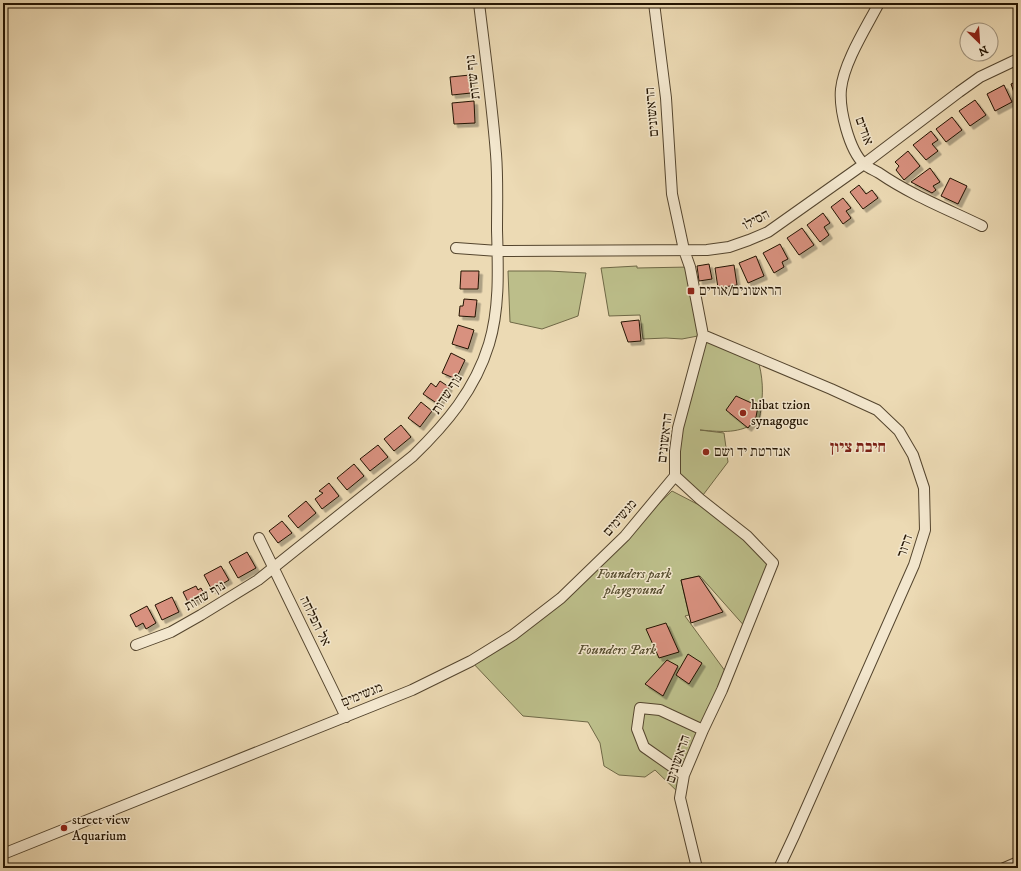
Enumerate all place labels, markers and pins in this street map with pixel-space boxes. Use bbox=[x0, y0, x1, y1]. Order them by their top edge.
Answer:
place label: הראשונים/אודים bbox=[699, 282, 782, 300]
marker: הראשונים/אודים bbox=[686, 286, 696, 296]
place label: hibat tzion synagogue bbox=[751, 396, 811, 430]
marker: hibat tzion synagogue bbox=[738, 408, 748, 418]
place label: אנדרטת יד ושם bbox=[714, 443, 790, 461]
marker: אנדרטת יד ושם bbox=[701, 447, 711, 457]
place label: street view Aquarium bbox=[72, 811, 130, 845]
marker: street view Aquarium bbox=[59, 823, 69, 833]

